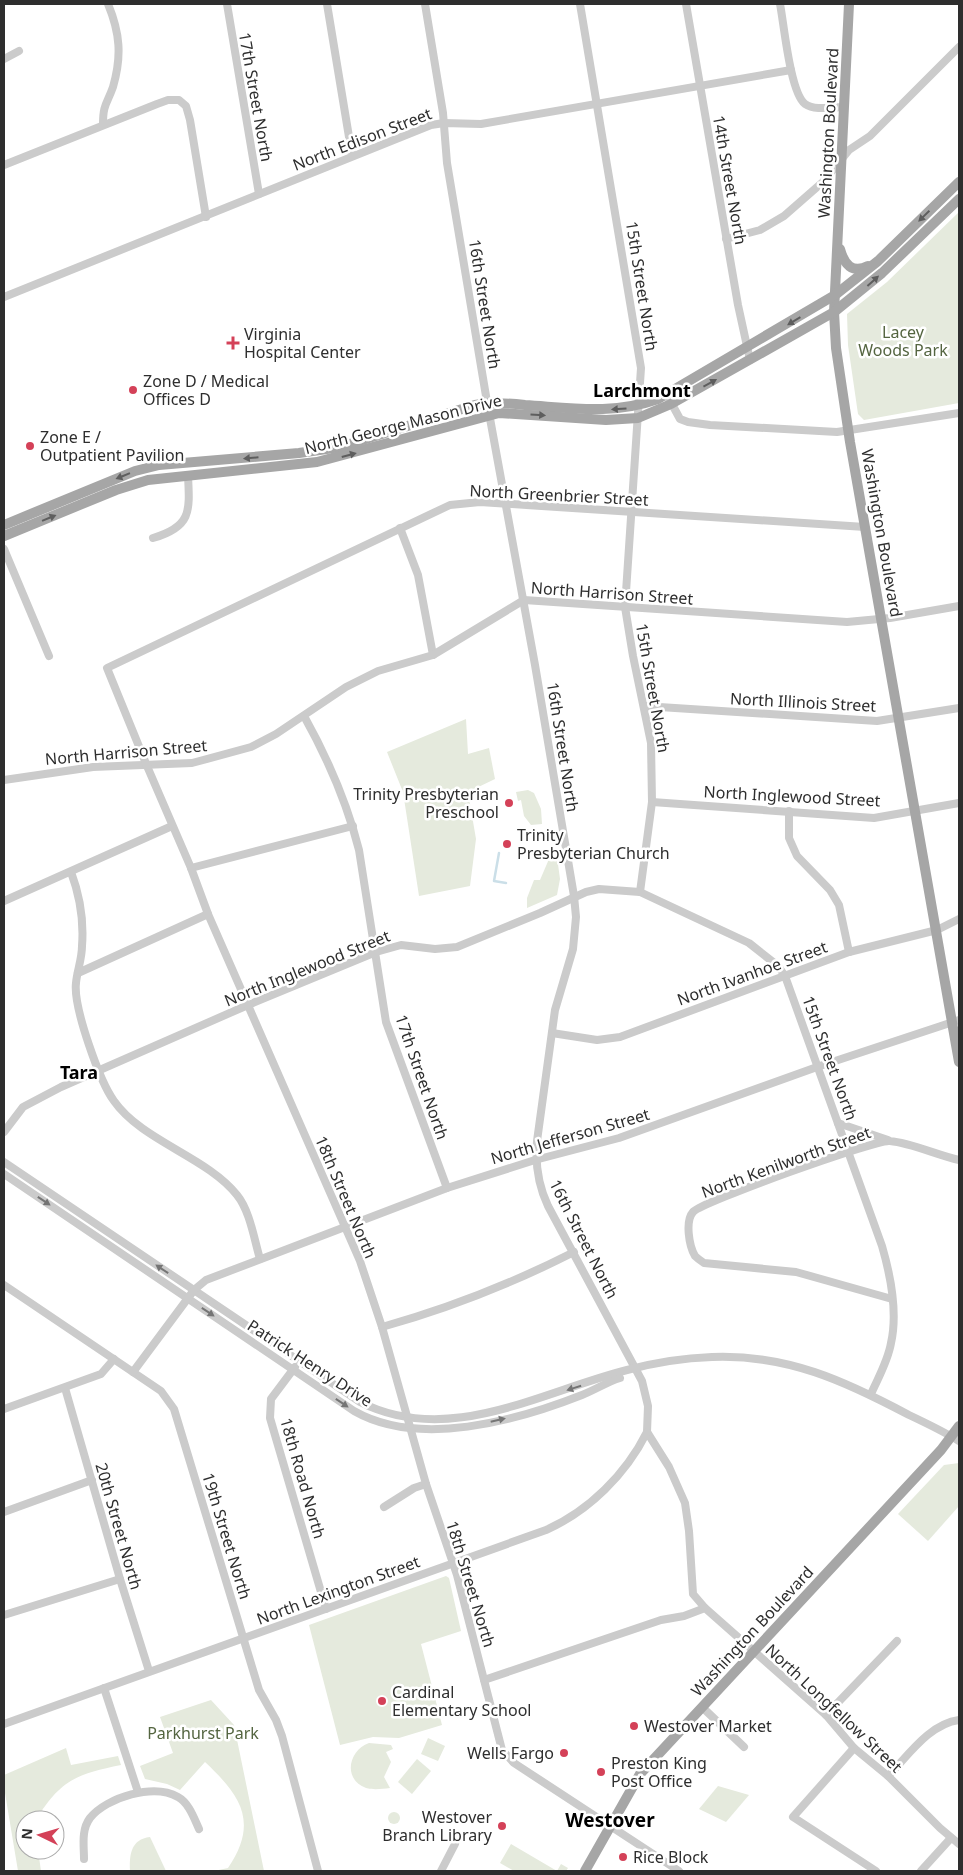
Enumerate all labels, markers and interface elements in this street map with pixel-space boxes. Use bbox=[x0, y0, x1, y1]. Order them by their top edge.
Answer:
street label: 17th Street North bbox=[234, 31, 278, 163]
street label: Washington Boulevard bbox=[813, 47, 843, 219]
street label: North Edison Street bbox=[289, 102, 435, 176]
street label: 14th Street North bbox=[708, 114, 752, 246]
one-way arrow bbox=[918, 210, 930, 222]
street label: 15th Street North bbox=[621, 220, 663, 352]
street label: 16th Street North bbox=[464, 238, 506, 370]
one-way arrow bbox=[866, 275, 878, 287]
one-way arrow bbox=[787, 316, 800, 325]
park label: Lacey Woods Park bbox=[858, 321, 948, 361]
place label: Virginia Hospital Center bbox=[244, 323, 361, 363]
marker: Virginia Hospital Center bbox=[226, 336, 240, 350]
place label: Zone D / Medical Offices D bbox=[143, 370, 269, 410]
district label: Larchmont bbox=[593, 378, 691, 402]
one-way arrow bbox=[702, 379, 717, 387]
marker: Zone D / Medical Offices D bbox=[127, 384, 139, 396]
street label: North George Mason Drive bbox=[302, 389, 504, 459]
one-way arrow bbox=[611, 406, 627, 414]
one-way arrow bbox=[530, 412, 546, 420]
place label: Zone E / Outpatient Pavilion bbox=[40, 426, 184, 466]
marker: Zone E / Outpatient Pavilion bbox=[24, 440, 36, 452]
street label: Washington Boulevard bbox=[856, 447, 908, 619]
one-way arrow bbox=[341, 451, 356, 459]
one-way arrow bbox=[242, 454, 258, 462]
one-way arrow bbox=[115, 472, 130, 480]
street label: North Greenbrier Street bbox=[469, 479, 649, 511]
one-way arrow bbox=[42, 513, 56, 521]
street label: North Harrison Street bbox=[530, 576, 694, 610]
street label: 15th Street North bbox=[631, 622, 675, 754]
street label: 16th Street North bbox=[542, 681, 584, 813]
street label: North Illinois Street bbox=[729, 687, 877, 717]
street label: North Harrison Street bbox=[44, 734, 208, 770]
street label: North Inglewood Street bbox=[703, 780, 881, 812]
place label: Trinity Presbyterian Preschool bbox=[353, 783, 499, 823]
marker: Trinity Presbyterian Preschool bbox=[503, 797, 515, 809]
place label: Trinity Presbyterian Church bbox=[517, 824, 670, 864]
marker: Trinity Presbyterian Church bbox=[501, 838, 513, 850]
street label: North Inglewood Street bbox=[221, 925, 393, 1011]
street label: North Ivanhoe Street bbox=[674, 936, 830, 1010]
street label: 15th Street North bbox=[797, 993, 863, 1123]
street label: 17th Street North bbox=[390, 1011, 454, 1143]
district label: Tara bbox=[60, 1060, 98, 1084]
street label: North Jefferson Street bbox=[488, 1103, 652, 1169]
street label: North Kenilworth Street bbox=[698, 1121, 874, 1203]
street label: 18th Street North bbox=[310, 1132, 382, 1262]
street label: 16th Street North bbox=[544, 1176, 624, 1302]
one-way arrow bbox=[38, 1196, 51, 1205]
one-way arrow bbox=[155, 1264, 169, 1274]
one-way arrow bbox=[201, 1307, 214, 1317]
street label: Patrick Henry Drive bbox=[243, 1314, 377, 1412]
one-way arrow bbox=[566, 1384, 581, 1392]
one-way arrow bbox=[335, 1398, 349, 1408]
street label: 18th Road North bbox=[275, 1415, 331, 1541]
one-way arrow bbox=[491, 1416, 506, 1424]
street label: 20th Street North bbox=[90, 1460, 148, 1592]
street label: 19th Street North bbox=[197, 1470, 257, 1602]
street label: 18th Street North bbox=[441, 1518, 501, 1650]
street label: North Lexington Street bbox=[253, 1550, 423, 1630]
street label: Washington Boulevard bbox=[686, 1561, 818, 1701]
street label: North Longfellow Street bbox=[761, 1639, 907, 1777]
place label: Cardinal Elementary School bbox=[392, 1681, 531, 1721]
marker: Cardinal Elementary School bbox=[376, 1695, 388, 1707]
place label: Westover Market bbox=[644, 1715, 772, 1737]
marker: Westover Market bbox=[628, 1720, 640, 1732]
park label: Parkhurst Park bbox=[147, 1722, 259, 1744]
place label: Wells Fargo bbox=[467, 1742, 554, 1764]
marker: Wells Fargo bbox=[558, 1747, 570, 1759]
place label: Preston King Post Office bbox=[611, 1752, 707, 1792]
marker: Preston King Post Office bbox=[595, 1766, 607, 1778]
place label: Westover Branch Library bbox=[382, 1806, 493, 1846]
district label: Westover bbox=[565, 1807, 655, 1833]
north arrow bbox=[15, 1810, 65, 1860]
marker: Westover Branch Library bbox=[496, 1820, 508, 1832]
text: N bbox=[17, 1827, 37, 1840]
place label: Rice Block bbox=[633, 1846, 709, 1868]
marker: Rice Block bbox=[617, 1851, 629, 1863]

